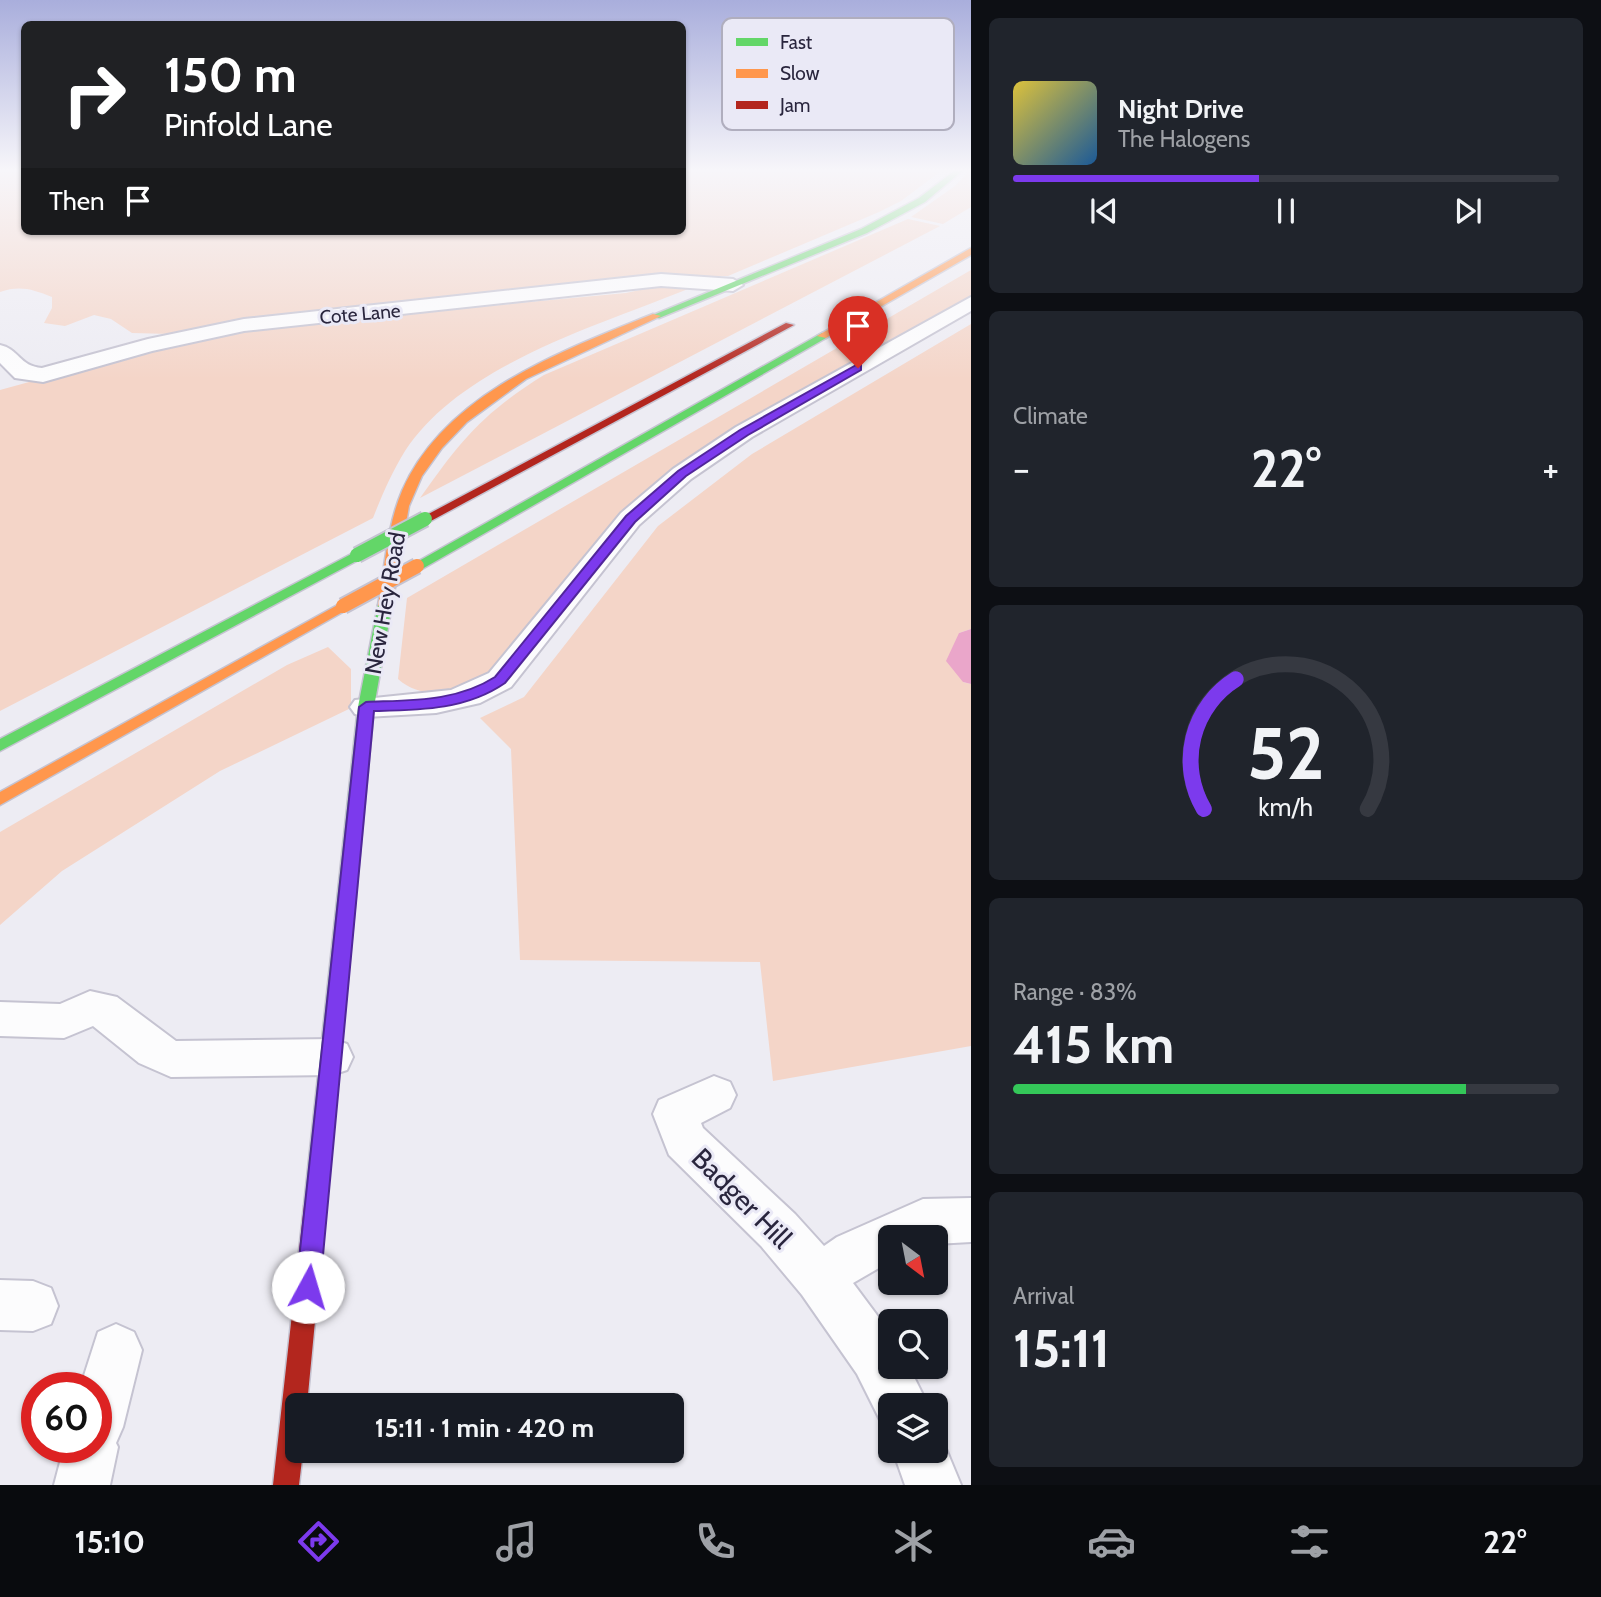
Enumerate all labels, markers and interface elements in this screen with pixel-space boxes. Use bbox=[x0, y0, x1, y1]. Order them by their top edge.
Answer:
legend bbox=[722, 18, 954, 130]
text: Fast bbox=[780, 31, 813, 54]
text: 150 m bbox=[164, 45, 297, 104]
icon: right bbox=[49, 49, 140, 140]
text: Slow bbox=[780, 62, 820, 85]
text: Night Drive bbox=[1118, 93, 1244, 125]
text: Jam bbox=[779, 94, 810, 117]
text: Pinfold Lane bbox=[164, 105, 333, 144]
text: The Halogens bbox=[1118, 125, 1250, 153]
icon: arrive bbox=[119, 182, 157, 220]
text: Then bbox=[49, 185, 105, 217]
icon: previous bbox=[1085, 192, 1123, 230]
icon: pause bbox=[1267, 192, 1305, 230]
icon: next bbox=[1449, 192, 1487, 230]
pin bbox=[828, 296, 888, 368]
street label: Cote Lane bbox=[319, 299, 402, 329]
icon: arrive bbox=[839, 307, 877, 345]
text: Climate bbox=[1013, 402, 1088, 430]
text: 22° bbox=[1251, 437, 1321, 500]
text: − bbox=[1013, 445, 1030, 492]
text: + bbox=[1542, 445, 1559, 492]
street label: New Hey Road bbox=[359, 530, 411, 676]
text: 52 bbox=[1247, 709, 1325, 797]
text: km/h bbox=[1259, 791, 1313, 821]
text: Range · 83% bbox=[1013, 978, 1137, 1006]
text: 415 km bbox=[1013, 1013, 1174, 1076]
street label: Badger Hill bbox=[685, 1141, 799, 1255]
north arrow bbox=[878, 1225, 948, 1295]
map controls bbox=[878, 1225, 948, 1463]
position arrow bbox=[271, 1250, 345, 1324]
text: Arrival bbox=[1013, 1282, 1074, 1310]
button: search bbox=[878, 1309, 948, 1379]
text: 15:11 bbox=[1013, 1317, 1110, 1380]
speed limit sign: 60 bbox=[21, 1372, 112, 1463]
button: layers bbox=[878, 1393, 948, 1463]
text: 15:11 · 1 min · 420 m bbox=[375, 1412, 594, 1444]
icon: directions bbox=[294, 1517, 343, 1566]
icon: music bbox=[492, 1517, 541, 1566]
icon: phone bbox=[691, 1517, 740, 1566]
icon: climate bbox=[889, 1517, 938, 1566]
icon: car bbox=[1087, 1517, 1136, 1566]
icon: filters bbox=[1285, 1517, 1334, 1566]
text: 15:10 bbox=[75, 1522, 145, 1561]
text: 22° bbox=[1483, 1522, 1526, 1561]

